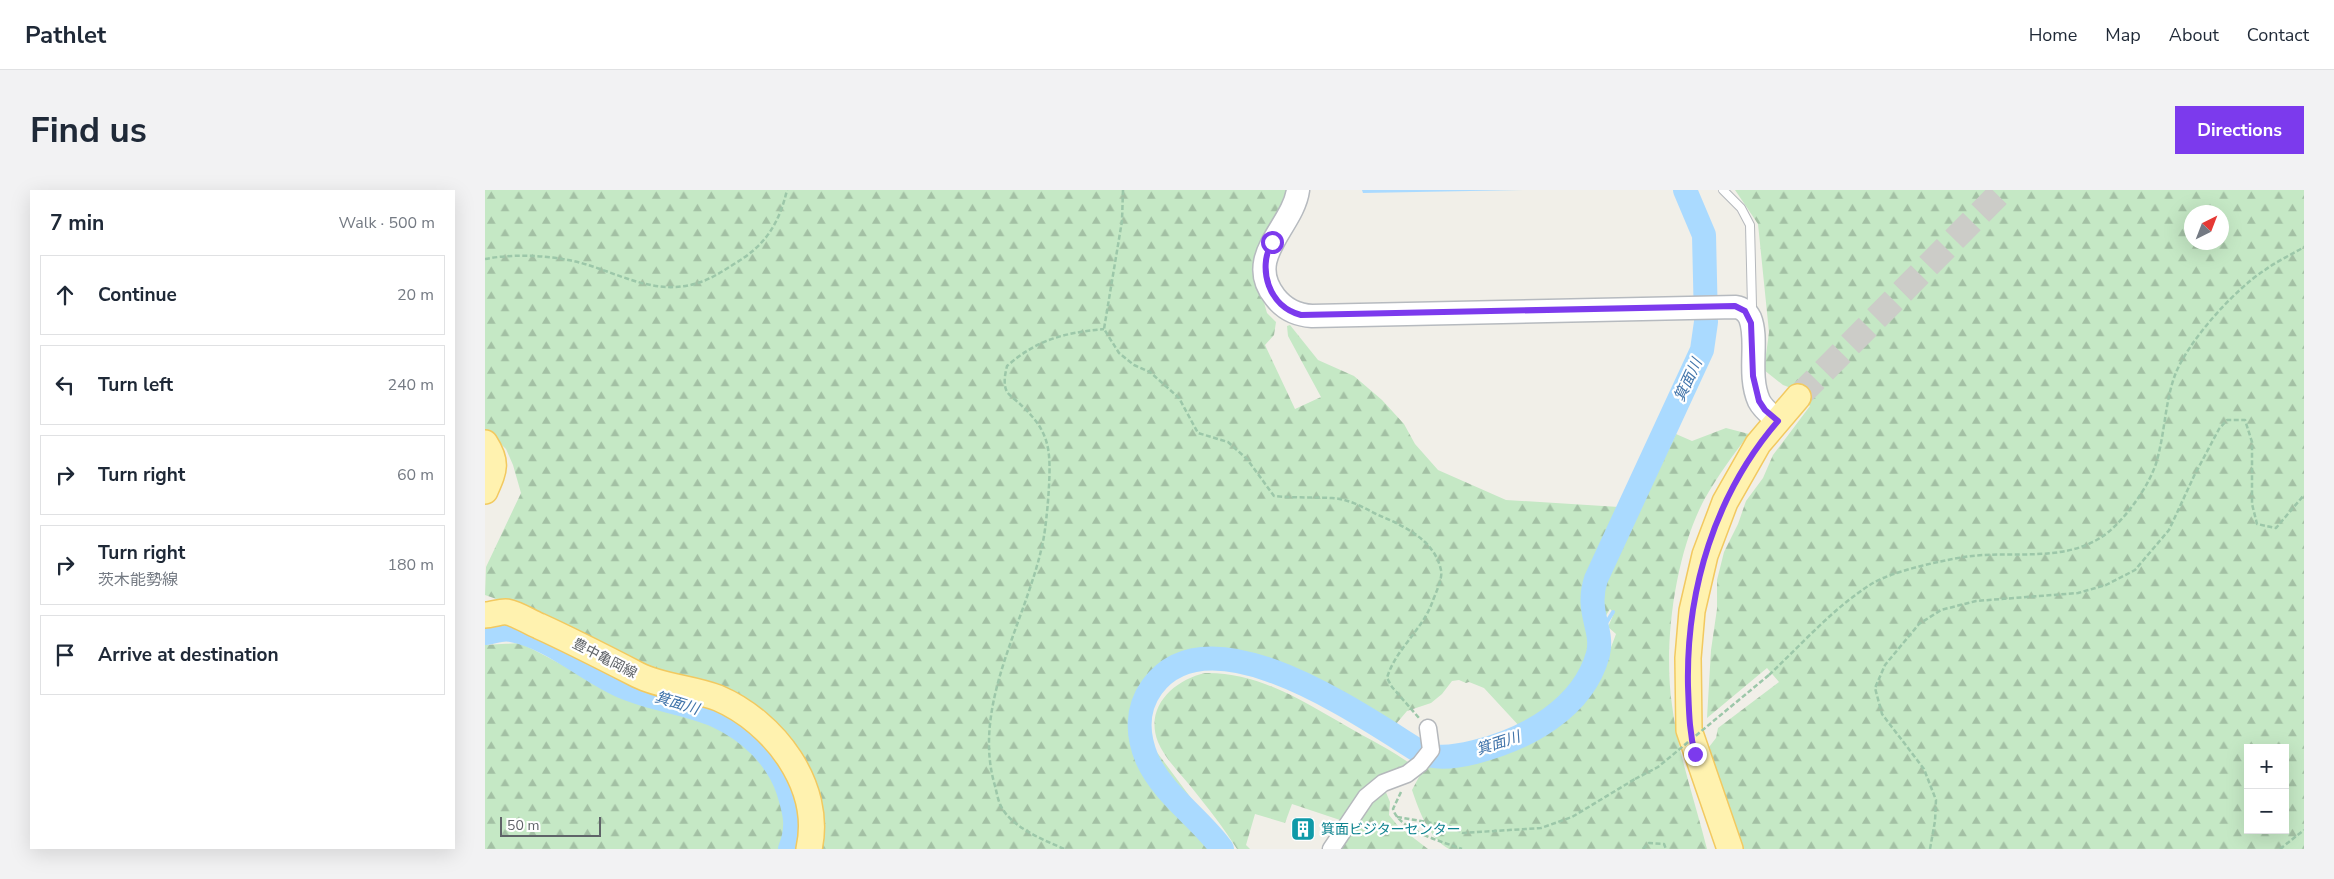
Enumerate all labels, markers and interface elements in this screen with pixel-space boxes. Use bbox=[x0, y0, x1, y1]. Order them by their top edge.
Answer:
text: Pathlet bbox=[25, 19, 106, 51]
text: Home bbox=[2029, 23, 2077, 47]
text: Map bbox=[2105, 23, 2141, 47]
text: About bbox=[2169, 23, 2219, 47]
text: Contact bbox=[2247, 23, 2309, 47]
button: Directions bbox=[2175, 106, 2304, 154]
text: Find us bbox=[30, 107, 147, 154]
north arrow bbox=[2184, 205, 2229, 250]
text: 7 min bbox=[50, 209, 104, 237]
text: Walk · 500 m bbox=[339, 212, 435, 234]
route start bbox=[1261, 231, 1284, 254]
icon: ahead bbox=[51, 281, 79, 309]
text: Continue bbox=[98, 282, 177, 308]
text: 20 m bbox=[397, 284, 434, 306]
water label: 箕面川 bbox=[1669, 354, 1707, 405]
icon: left bbox=[51, 371, 79, 399]
text: Turn left bbox=[98, 372, 173, 398]
text: 240 m bbox=[387, 374, 434, 396]
icon: right bbox=[51, 461, 79, 489]
text: Turn right bbox=[98, 462, 185, 488]
text: 60 m bbox=[397, 464, 434, 486]
text: Turn right bbox=[98, 540, 185, 566]
icon: right bbox=[51, 551, 79, 579]
text: 180 m bbox=[387, 554, 434, 576]
text: 茨木能勢線 bbox=[98, 569, 178, 591]
street label: 豊中亀岡線 bbox=[569, 634, 640, 683]
icon: arrive bbox=[51, 641, 79, 669]
text: Arrive at destination bbox=[98, 642, 279, 668]
water label: 箕面川 bbox=[653, 687, 703, 720]
water label: 箕面川 bbox=[1474, 726, 1524, 759]
route end bbox=[1684, 743, 1707, 766]
map controls bbox=[2244, 744, 2289, 834]
button: + bbox=[2244, 744, 2289, 789]
button: − bbox=[2244, 789, 2289, 834]
scale bar bbox=[500, 814, 601, 837]
text: 50 m bbox=[507, 816, 539, 835]
building icon: 箕面ビジターセンター bbox=[1290, 816, 1316, 842]
place label: 箕面ビジターセンター bbox=[1321, 820, 1461, 839]

